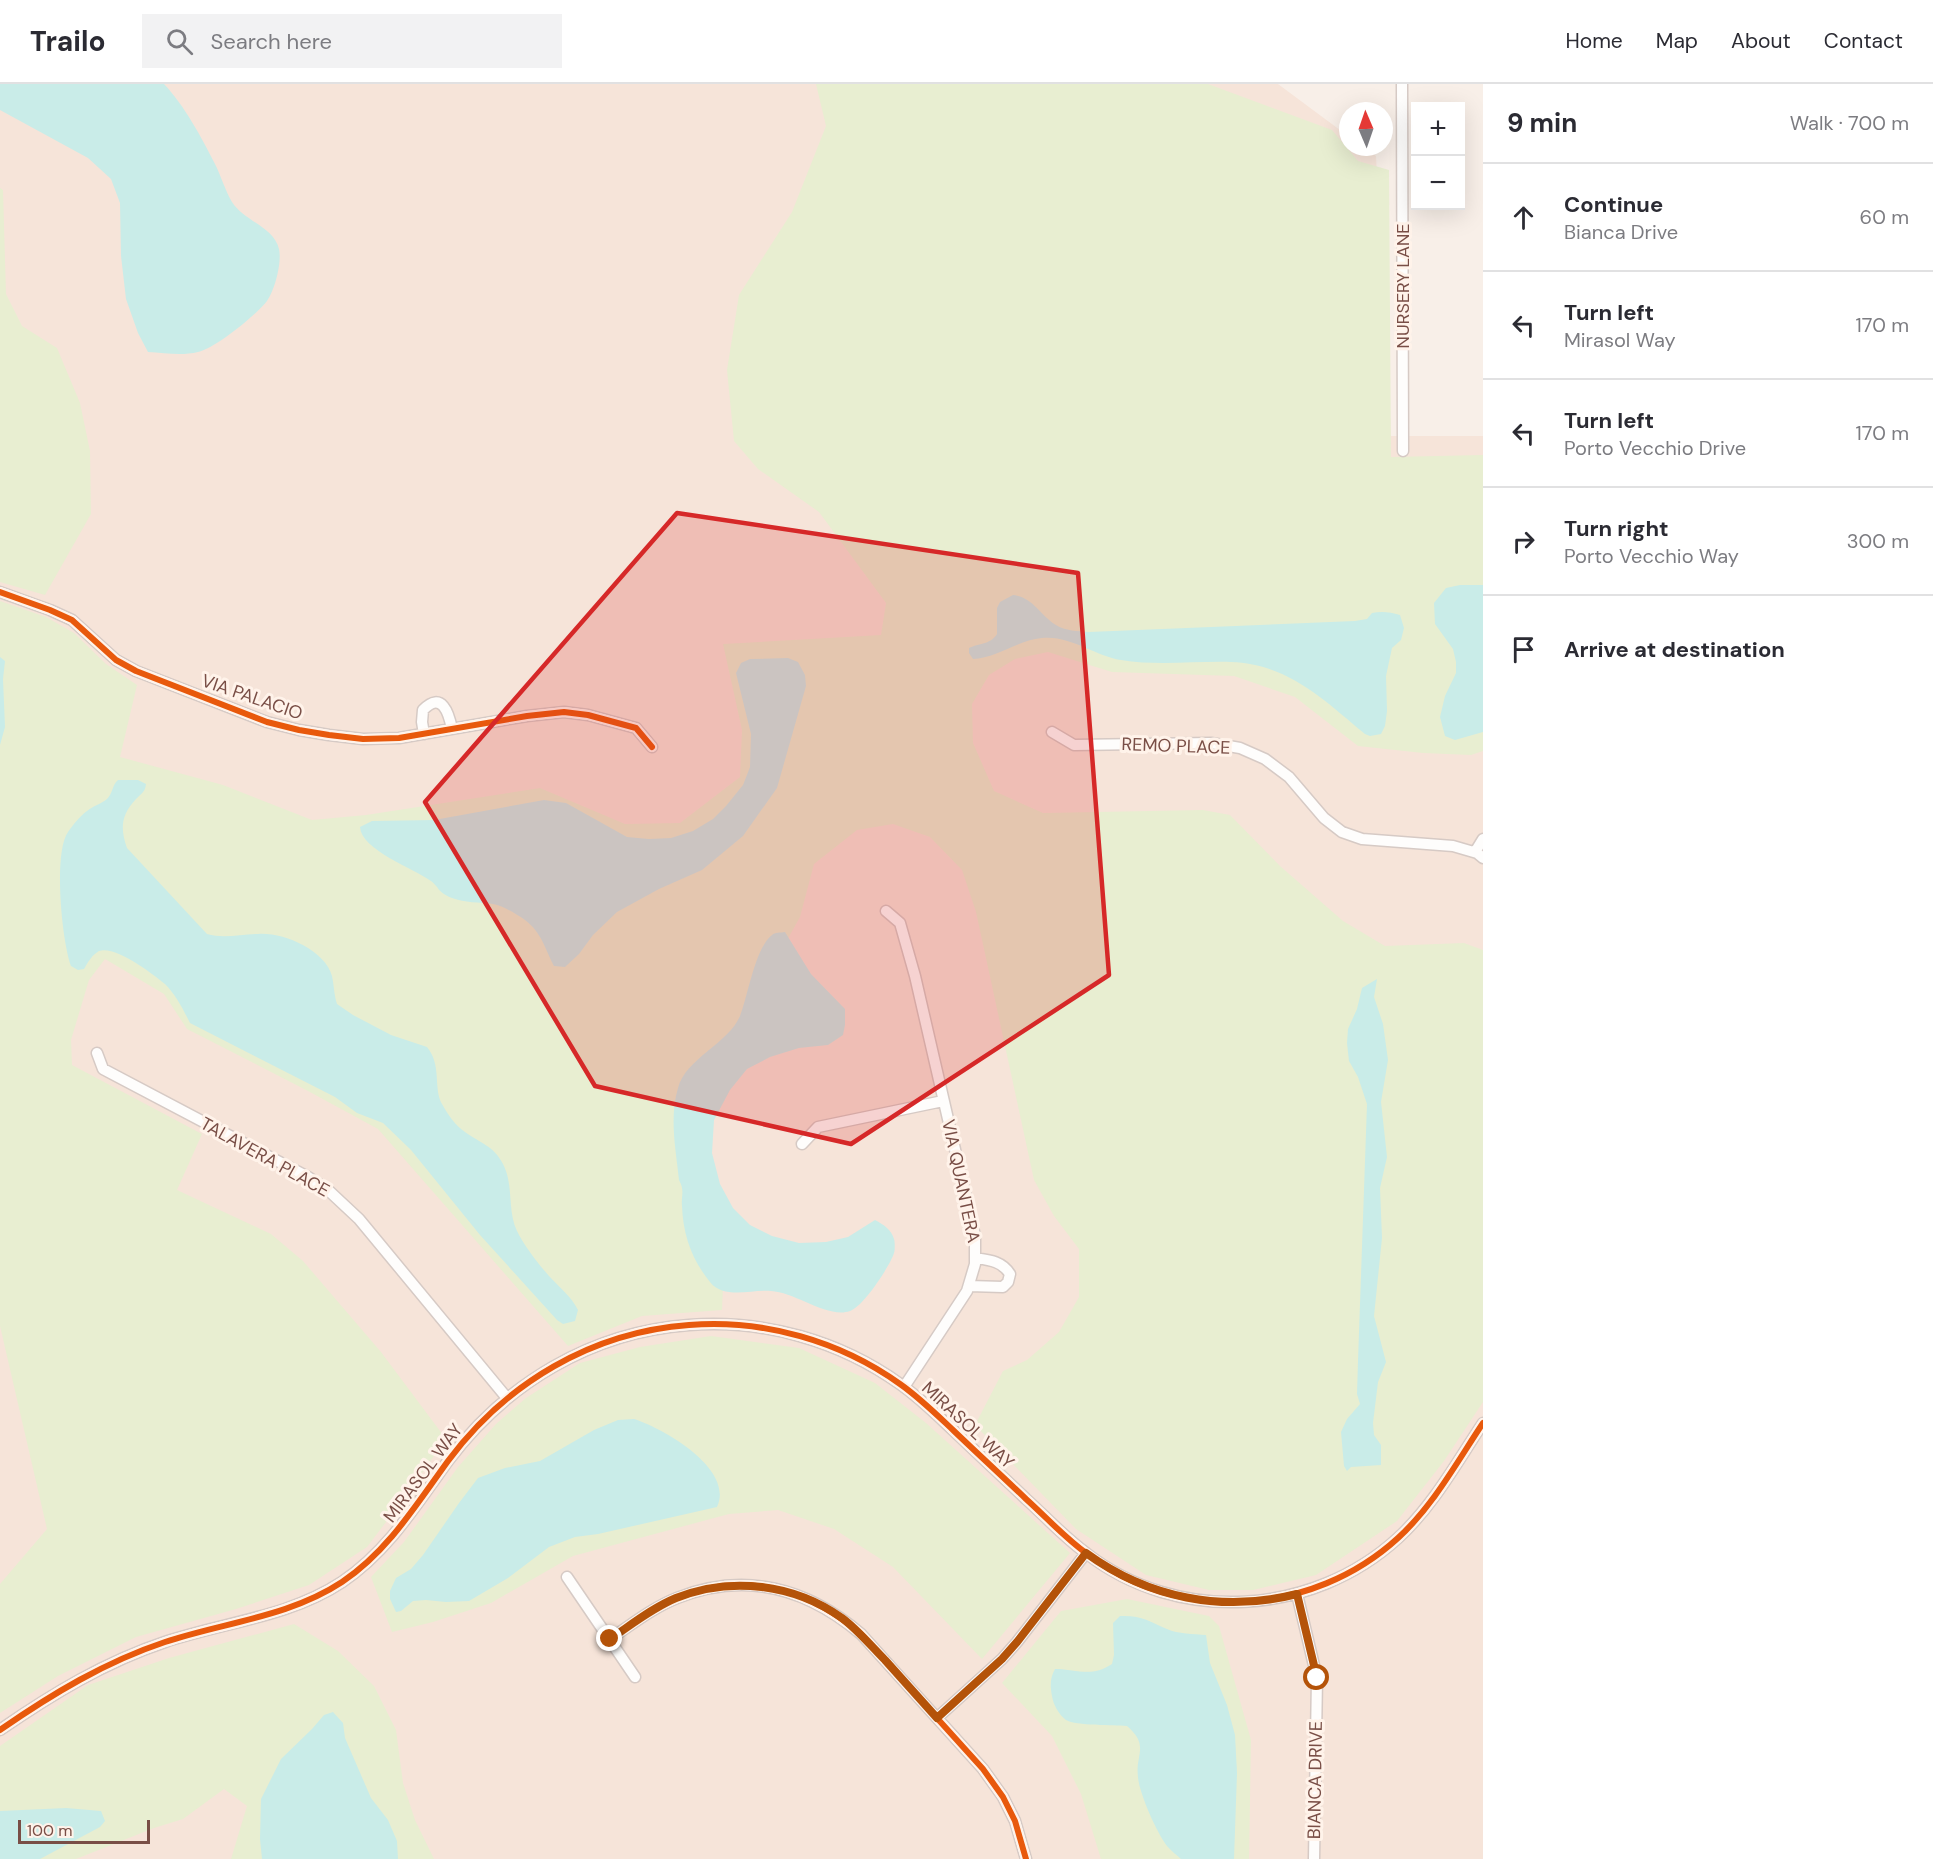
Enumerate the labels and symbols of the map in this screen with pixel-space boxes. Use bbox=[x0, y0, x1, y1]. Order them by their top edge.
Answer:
north arrow bbox=[1339, 102, 1393, 156]
street label: NURSERY LANE bbox=[1391, 224, 1415, 348]
street label: VIA PALACIO bbox=[198, 668, 306, 726]
street label: REMO PLACE bbox=[1121, 732, 1231, 760]
street label: TALAVERA PLACE bbox=[196, 1112, 334, 1202]
street label: VIA QUANTERA bbox=[936, 1117, 986, 1245]
street label: MIRASOL WAY bbox=[917, 1376, 1020, 1474]
street label: MIRASOL WAY bbox=[378, 1418, 468, 1527]
route end bbox=[596, 1625, 622, 1651]
route start bbox=[1303, 1664, 1329, 1690]
street label: BIANCA DRIVE bbox=[1302, 1721, 1328, 1839]
scale bar bbox=[18, 1817, 150, 1844]

